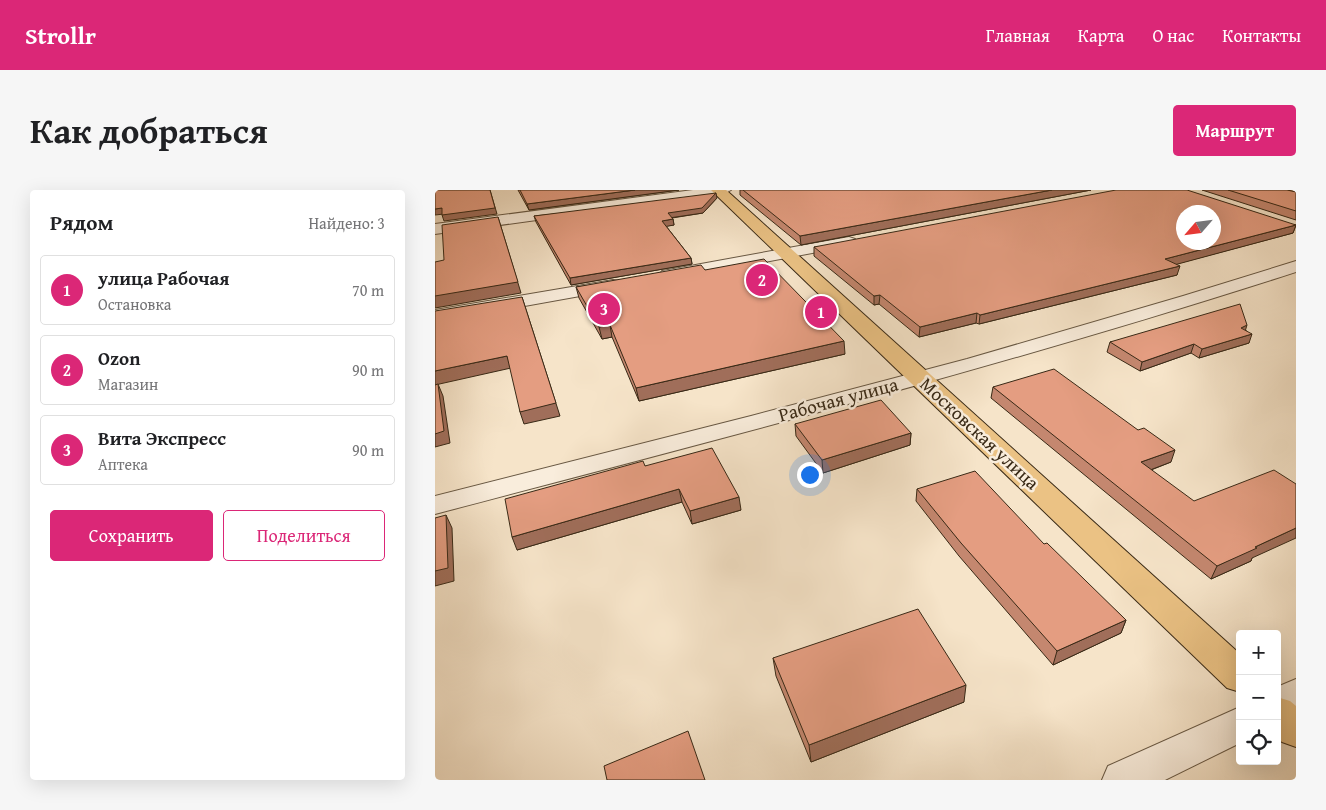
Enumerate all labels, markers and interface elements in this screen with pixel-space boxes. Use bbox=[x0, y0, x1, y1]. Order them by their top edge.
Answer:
text: Strollr bbox=[25, 18, 96, 53]
text: Главная bbox=[986, 22, 1050, 49]
text: Карта bbox=[1078, 22, 1124, 49]
text: О нас bbox=[1152, 22, 1194, 49]
text: Контакты bbox=[1222, 22, 1301, 49]
text: Как добраться bbox=[30, 105, 268, 156]
button: Маршрут bbox=[1173, 105, 1296, 156]
north arrow bbox=[1176, 205, 1221, 250]
text: Рядом bbox=[50, 207, 113, 238]
text: Найдено: 3 bbox=[308, 211, 385, 235]
pin: 2 bbox=[746, 261, 778, 299]
text: улица Рабочая bbox=[98, 264, 229, 292]
text: 1 bbox=[63, 278, 71, 302]
text: 70 m bbox=[352, 278, 384, 302]
pin: 3 bbox=[588, 290, 620, 328]
text: Остановка bbox=[98, 292, 171, 316]
pin: 1 bbox=[805, 293, 837, 331]
text: Ozon bbox=[98, 344, 140, 372]
text: 2 bbox=[63, 358, 71, 382]
text: 90 m bbox=[352, 358, 384, 382]
street label: Рабочая улица bbox=[775, 370, 901, 428]
street label: Московская улица bbox=[914, 370, 1046, 496]
text: Магазин bbox=[98, 372, 158, 396]
text: Вита Экспресс bbox=[98, 424, 226, 452]
text: 3 bbox=[63, 438, 71, 462]
text: 90 m bbox=[352, 438, 384, 462]
text: Аптека bbox=[98, 452, 148, 476]
your location bbox=[797, 462, 823, 488]
button: Сохранить bbox=[50, 510, 213, 561]
button: Поделиться bbox=[223, 510, 385, 561]
map controls bbox=[1236, 630, 1281, 765]
button: + bbox=[1236, 630, 1281, 675]
button: − bbox=[1236, 675, 1281, 720]
button: locate bbox=[1236, 720, 1281, 765]

